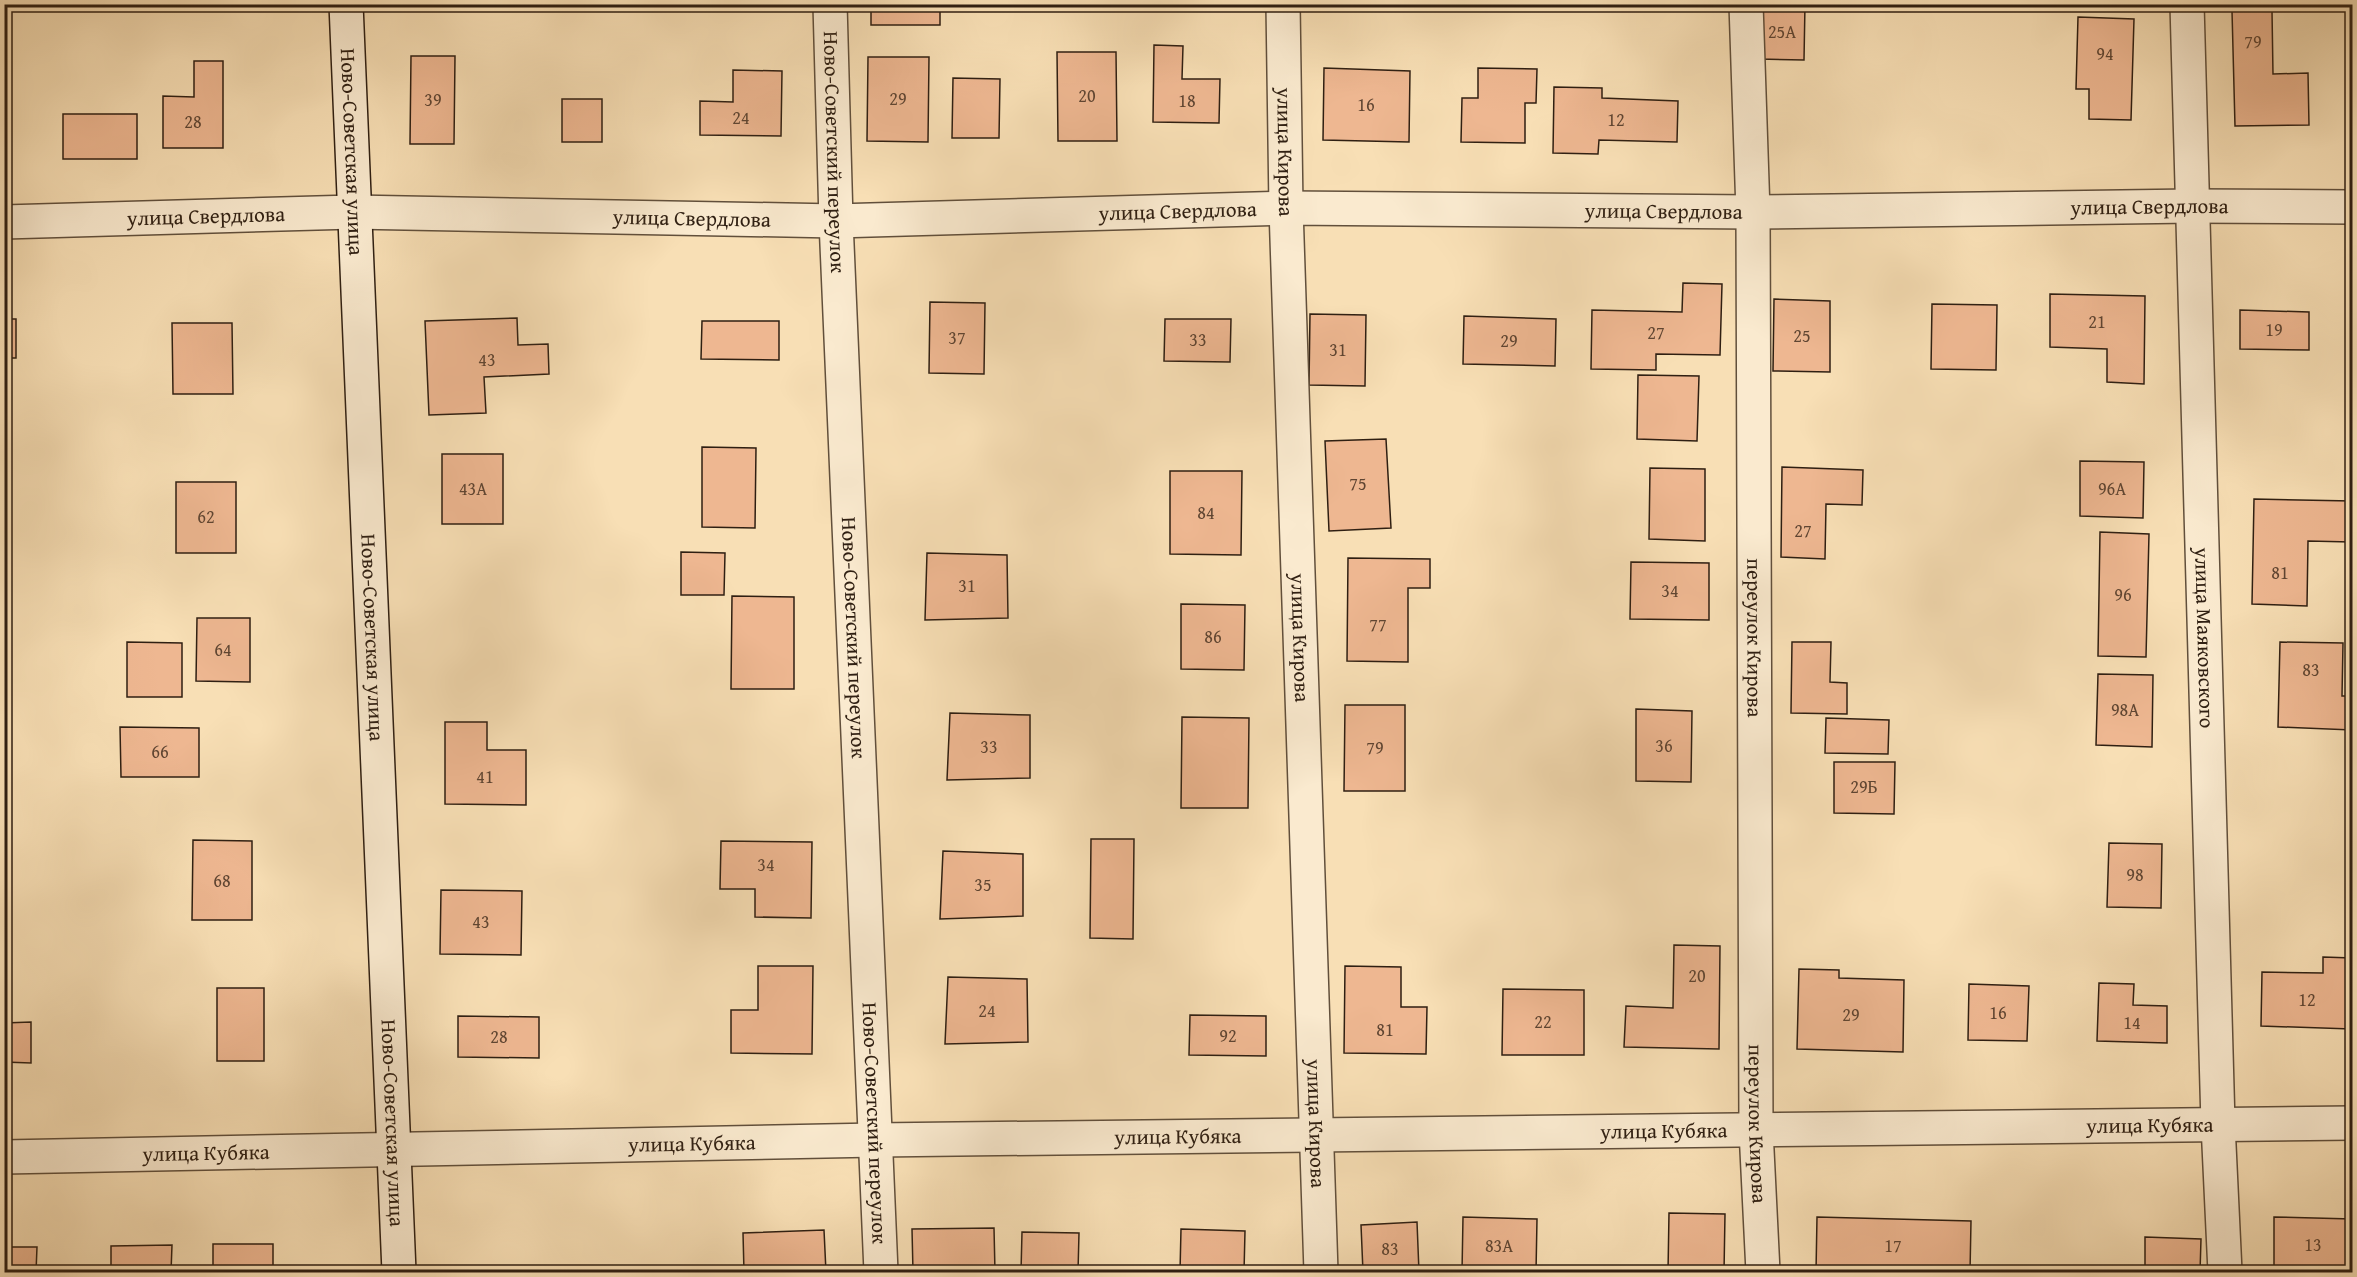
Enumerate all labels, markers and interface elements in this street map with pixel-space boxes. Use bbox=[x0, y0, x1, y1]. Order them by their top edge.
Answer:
house number: 25А bbox=[1768, 18, 1796, 45]
house number: 79 bbox=[2244, 28, 2262, 55]
street label: Ново-Советский переулок bbox=[816, 31, 854, 274]
house number: 94 bbox=[2096, 40, 2114, 67]
street label: Ново-Советская улица bbox=[333, 48, 373, 256]
house number: 20 bbox=[1078, 82, 1096, 109]
house number: 29 bbox=[889, 85, 907, 112]
house number: 39 bbox=[424, 86, 442, 113]
street label: улица Кирова bbox=[1269, 86, 1302, 217]
house number: 18 bbox=[1178, 87, 1196, 114]
house number: 16 bbox=[1357, 91, 1375, 118]
house number: 24 bbox=[732, 104, 750, 131]
house number: 12 bbox=[1607, 106, 1625, 133]
house number: 28 bbox=[184, 108, 202, 135]
street label: улица Свердлова bbox=[2069, 190, 2229, 223]
street label: улица Свердлова bbox=[1097, 193, 1257, 228]
street label: улица Свердлова bbox=[1583, 195, 1743, 227]
street label: улица Свердлова bbox=[125, 198, 285, 234]
street label: улица Свердлова bbox=[611, 201, 771, 235]
house number: 21 bbox=[2088, 308, 2106, 335]
house number: 19 bbox=[2265, 316, 2283, 343]
house number: 27 bbox=[1647, 319, 1665, 346]
house number: 25 bbox=[1793, 322, 1811, 349]
house number: 37 bbox=[948, 324, 966, 351]
house number: 33 bbox=[1189, 326, 1207, 353]
house number: 29 bbox=[1500, 327, 1518, 354]
house number: 31 bbox=[1329, 336, 1347, 363]
house number: 43 bbox=[478, 346, 496, 373]
house number: 75 bbox=[1349, 470, 1367, 497]
house number: 43А bbox=[459, 475, 487, 502]
house number: 96А bbox=[2098, 475, 2126, 502]
house number: 84 bbox=[1197, 499, 1215, 526]
house number: 62 bbox=[197, 503, 215, 530]
street label: Ново-Советский переулок bbox=[834, 516, 875, 759]
house number: 27 bbox=[1794, 517, 1812, 544]
street label: Ново-Советская улица bbox=[353, 533, 393, 742]
street label: улица Маяковского bbox=[2187, 546, 2223, 729]
street label: переулок Кирова bbox=[1739, 558, 1771, 718]
house number: 81 bbox=[2271, 559, 2289, 586]
house number: 31 bbox=[958, 572, 976, 599]
street label: улица Кирова bbox=[1283, 572, 1318, 703]
house number: 34 bbox=[1661, 577, 1679, 604]
house number: 96 bbox=[2114, 581, 2132, 608]
house number: 77 bbox=[1369, 611, 1387, 638]
house number: 86 bbox=[1204, 623, 1222, 650]
house number: 64 bbox=[214, 636, 232, 663]
house number: 83 bbox=[2302, 656, 2320, 683]
house number: 98А bbox=[2111, 696, 2139, 723]
house number: 36 bbox=[1655, 732, 1673, 759]
house number: 33 bbox=[980, 733, 998, 760]
house number: 79 bbox=[1366, 734, 1384, 761]
house number: 66 bbox=[151, 738, 169, 765]
house number: 41 bbox=[476, 763, 494, 790]
house number: 29Б bbox=[1850, 773, 1878, 800]
house number: 34 bbox=[757, 851, 775, 878]
house number: 98 bbox=[2126, 861, 2144, 888]
house number: 68 bbox=[213, 867, 231, 894]
house number: 35 bbox=[974, 871, 992, 898]
house number: 43 bbox=[472, 908, 490, 935]
house number: 20 bbox=[1688, 962, 1706, 989]
house number: 12 bbox=[2298, 986, 2316, 1013]
house number: 24 bbox=[978, 997, 996, 1024]
house number: 16 bbox=[1989, 999, 2007, 1026]
street label: Ново-Советский переулок bbox=[854, 1001, 896, 1245]
house number: 29 bbox=[1842, 1001, 1860, 1028]
house number: 22 bbox=[1534, 1008, 1552, 1035]
house number: 14 bbox=[2123, 1009, 2141, 1036]
house number: 81 bbox=[1376, 1016, 1394, 1043]
street label: Ново-Советская улица bbox=[373, 1019, 413, 1227]
house number: 92 bbox=[1219, 1022, 1237, 1049]
house number: 28 bbox=[490, 1023, 508, 1050]
street label: переулок Кирова bbox=[1741, 1044, 1776, 1204]
street label: улица Кирова bbox=[1299, 1057, 1334, 1188]
street label: улица Кубяка bbox=[2085, 1109, 2214, 1141]
street label: улица Кубяка bbox=[1599, 1114, 1728, 1147]
street label: улица Кубяка bbox=[1113, 1120, 1242, 1152]
street label: улица Кубяка bbox=[627, 1126, 756, 1160]
street label: улица Кубяка bbox=[141, 1136, 270, 1169]
house number: 13 bbox=[2304, 1231, 2322, 1258]
house number: 83А bbox=[1485, 1232, 1513, 1259]
house number: 17 bbox=[1884, 1232, 1902, 1259]
house number: 83 bbox=[1381, 1235, 1399, 1262]

